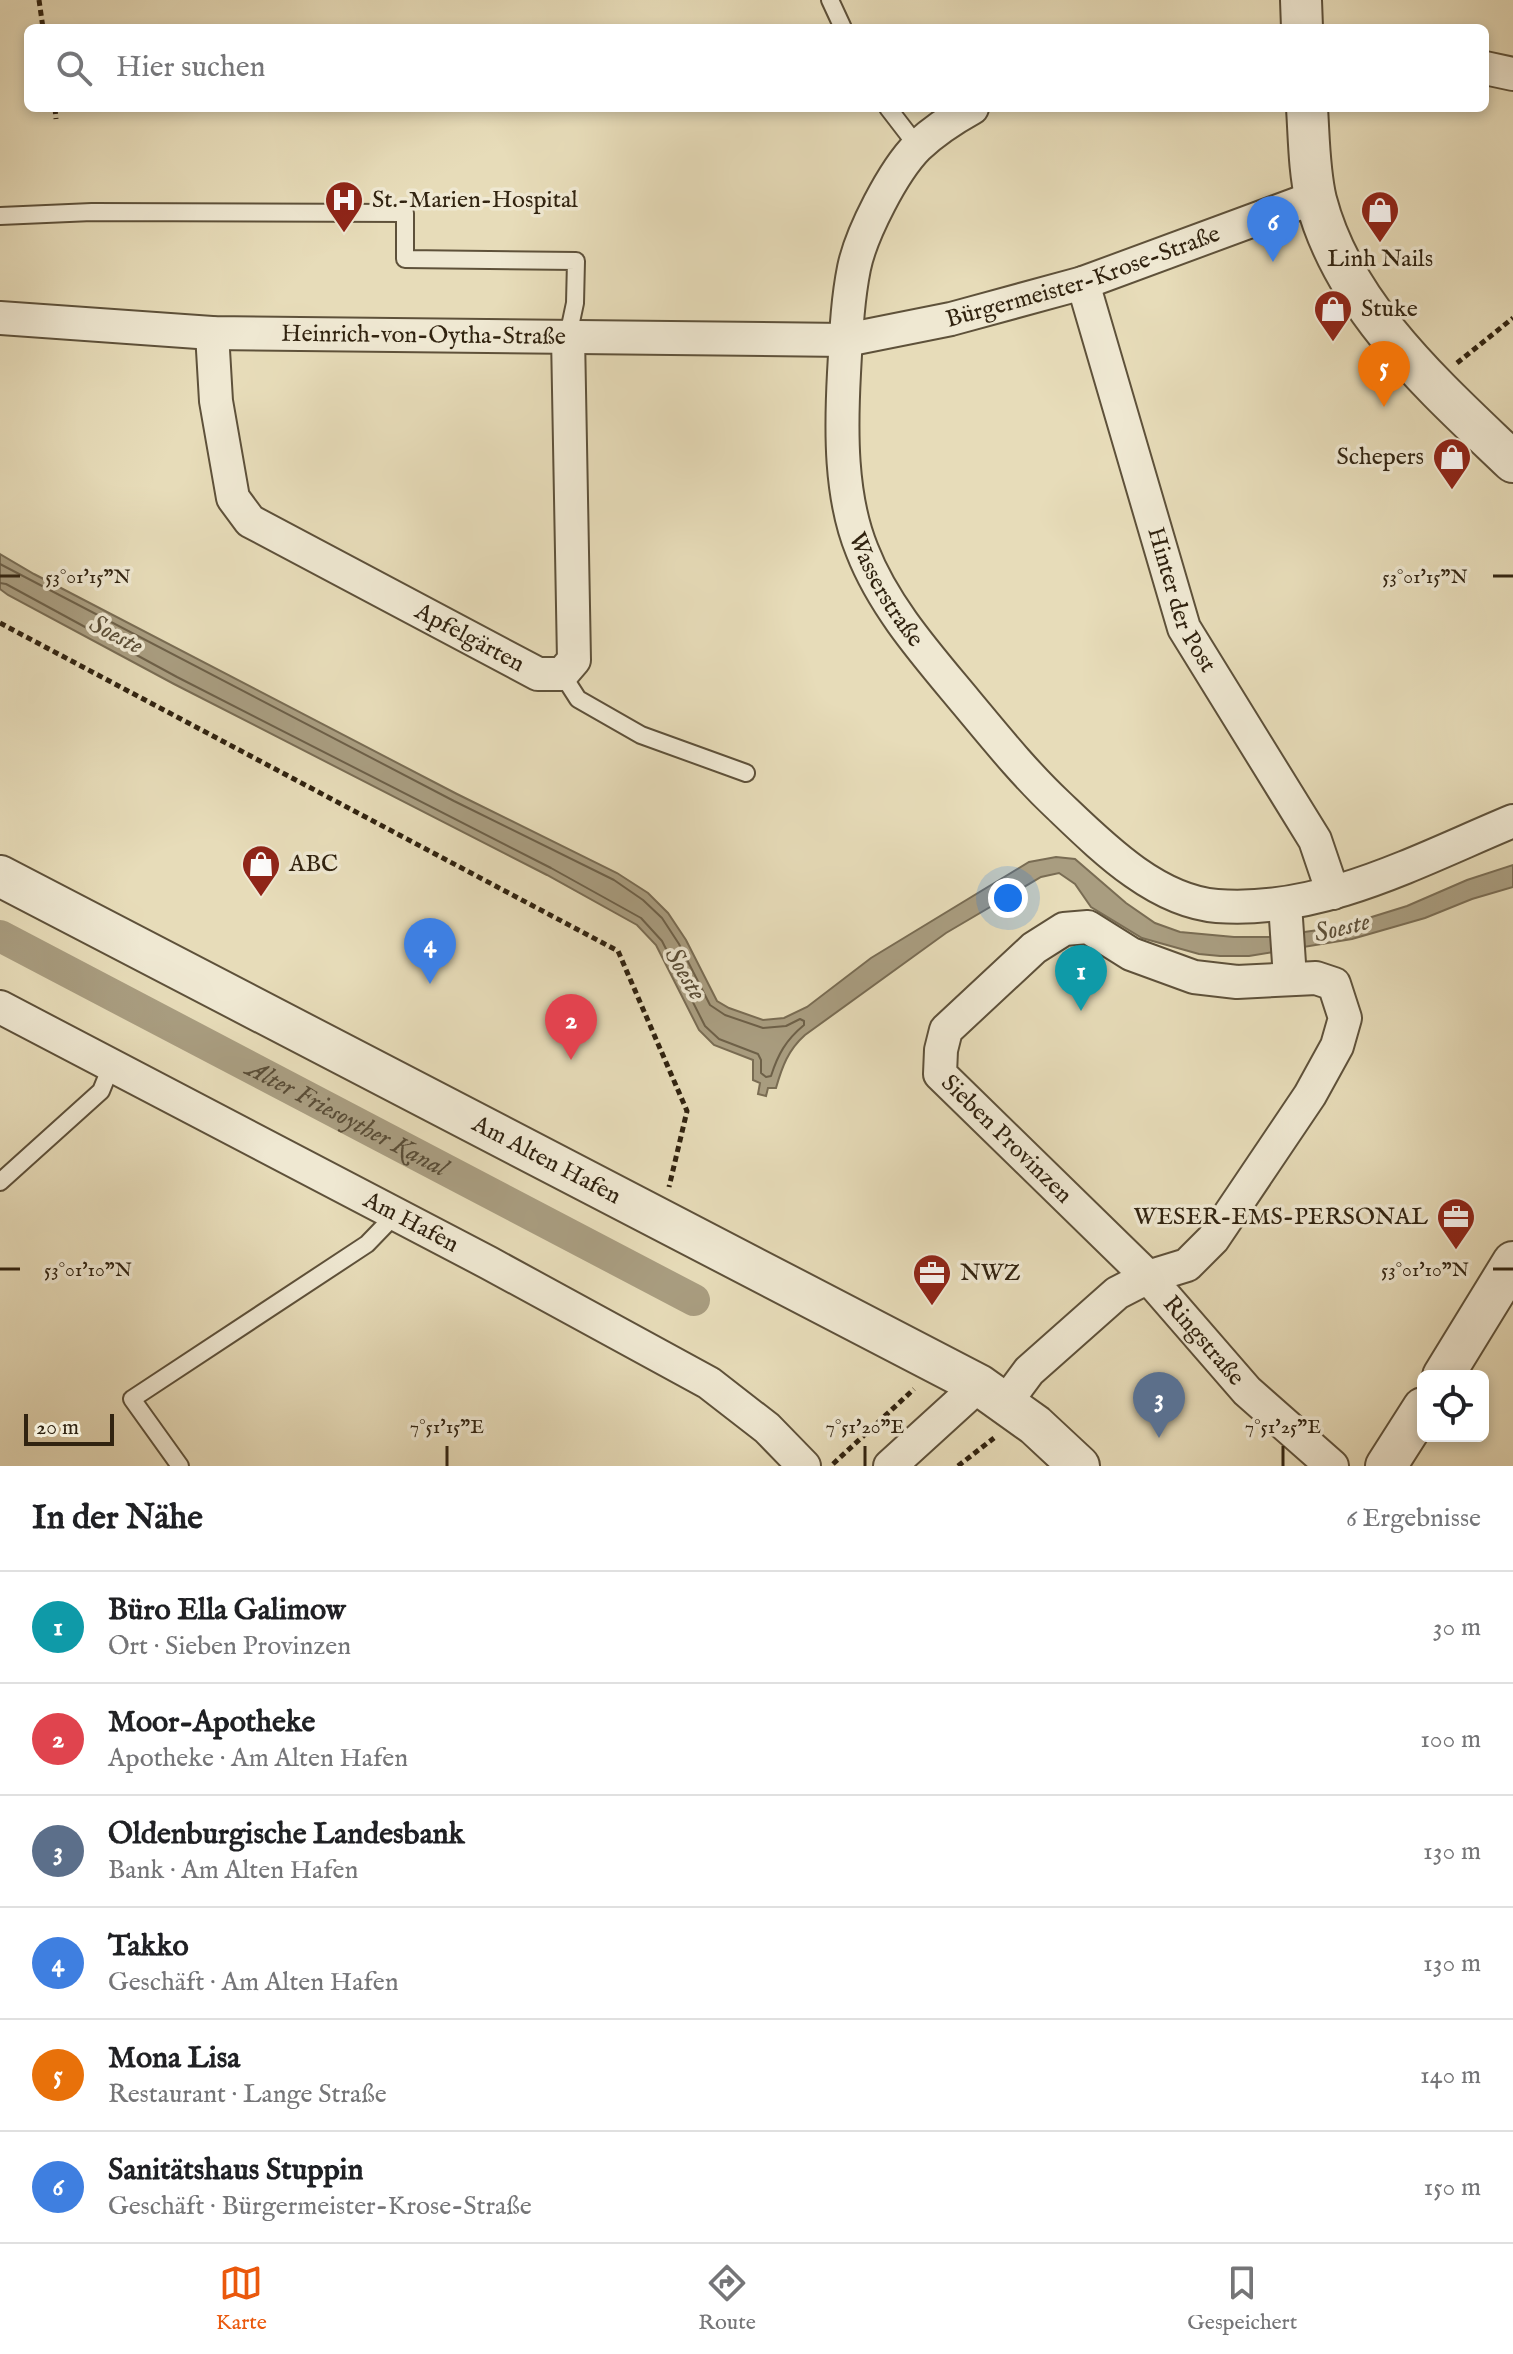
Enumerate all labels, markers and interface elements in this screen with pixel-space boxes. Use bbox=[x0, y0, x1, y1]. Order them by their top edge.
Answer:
search box bbox=[24, 24, 1489, 112]
icon: search bbox=[52, 46, 96, 90]
text: Hier suchen bbox=[116, 49, 266, 87]
hospital icon: St.-Marien-Hospital bbox=[323, 179, 365, 234]
place label: St.-Marien-Hospital bbox=[372, 185, 578, 216]
shop icon: Linh Nails bbox=[1359, 189, 1401, 244]
pin: 6 bbox=[1247, 196, 1299, 262]
street label: Bürgermeister-Krose-Straße bbox=[942, 218, 1224, 335]
place label: Linh Nails bbox=[1327, 244, 1433, 275]
shop icon: Stuke bbox=[1312, 288, 1354, 343]
place label: Stuke bbox=[1361, 294, 1418, 325]
street label: Heinrich-von-Oytha-Straße bbox=[281, 318, 566, 352]
pin: 5 bbox=[1358, 341, 1410, 407]
shop icon: Schepers bbox=[1431, 436, 1473, 491]
place label: Schepers bbox=[1336, 442, 1424, 473]
street label: Hinter der Post bbox=[1140, 523, 1223, 678]
street label: Wasserstraße bbox=[841, 528, 931, 653]
text: 53°01'15"N bbox=[45, 565, 131, 590]
text: 53°01'15"N bbox=[1382, 565, 1468, 590]
street label: Apfelgärten bbox=[409, 596, 530, 680]
water label: Soeste bbox=[84, 608, 149, 663]
shop icon: ABC bbox=[240, 843, 282, 898]
place label: ABC bbox=[288, 849, 338, 880]
your location bbox=[988, 878, 1028, 918]
water label: Soeste bbox=[1311, 905, 1374, 951]
pin: 4 bbox=[404, 918, 456, 984]
water label: Soeste bbox=[656, 941, 714, 1007]
pin: 1 bbox=[1055, 945, 1107, 1011]
pin: 2 bbox=[545, 994, 597, 1060]
water label: Alter Friesoyther Kanal bbox=[238, 1050, 455, 1185]
street label: Sieben Provinzen bbox=[934, 1068, 1079, 1210]
street label: Am Alten Hafen bbox=[466, 1108, 626, 1212]
street label: Am Hafen bbox=[357, 1184, 464, 1260]
office icon: WESER-EMS-PERSONAL bbox=[1435, 1196, 1477, 1251]
place label: WESER-EMS-PERSONAL bbox=[1134, 1202, 1429, 1233]
office icon: NWZ bbox=[911, 1252, 953, 1307]
text: 53°01'10"N bbox=[44, 1258, 132, 1283]
place label: NWZ bbox=[960, 1258, 1021, 1289]
text: 53°01'10"N bbox=[1381, 1258, 1469, 1283]
street label: Ringstraße bbox=[1156, 1289, 1251, 1392]
map controls bbox=[1417, 1370, 1489, 1442]
button: locate bbox=[1417, 1370, 1489, 1442]
pin: 3 bbox=[1133, 1372, 1185, 1438]
scale bar bbox=[24, 1410, 114, 1446]
text: 20 m bbox=[36, 1414, 79, 1442]
text: 7°51'15"E bbox=[410, 1415, 484, 1440]
text: 7°51'20"E bbox=[826, 1415, 905, 1440]
text: 7°51'25"E bbox=[1245, 1415, 1321, 1440]
text: In der Nähe bbox=[32, 1497, 203, 1540]
text: 6 Ergebnisse bbox=[1346, 1502, 1481, 1535]
text: Büro Ella Galimow bbox=[108, 1592, 346, 1630]
text: 1 bbox=[53, 1611, 63, 1644]
text: 30 m bbox=[1433, 1611, 1481, 1644]
text: Ort · Sieben Provinzen bbox=[108, 1630, 351, 1663]
text: Moor-Apotheke bbox=[108, 1704, 315, 1742]
text: 2 bbox=[52, 1723, 64, 1756]
text: 100 m bbox=[1420, 1723, 1481, 1756]
text: Apotheke · Am Alten Hafen bbox=[108, 1742, 408, 1775]
text: Oldenburgische Landesbank bbox=[108, 1816, 465, 1854]
text: 3 bbox=[53, 1835, 63, 1868]
text: 130 m bbox=[1423, 1835, 1481, 1868]
text: Bank · Am Alten Hafen bbox=[108, 1854, 358, 1887]
text: Takko bbox=[108, 1928, 189, 1966]
text: 4 bbox=[52, 1947, 64, 1980]
text: 130 m bbox=[1423, 1947, 1481, 1980]
text: Geschäft · Am Alten Hafen bbox=[108, 1966, 399, 1999]
text: Mona Lisa bbox=[108, 2040, 240, 2078]
text: 5 bbox=[53, 2059, 63, 2092]
text: 140 m bbox=[1420, 2059, 1481, 2092]
text: Restaurant · Lange Straße bbox=[108, 2078, 387, 2111]
text: Sanitätshaus Stuppin bbox=[108, 2152, 364, 2190]
text: 6 bbox=[53, 2171, 63, 2204]
text: 150 m bbox=[1423, 2171, 1481, 2204]
text: Geschäft · Bürgermeister-Krose-Straße bbox=[108, 2190, 532, 2223]
tab: Karte bbox=[216, 2261, 267, 2337]
tab: Route bbox=[698, 2261, 756, 2337]
tab: Gespeichert bbox=[1187, 2261, 1297, 2337]

